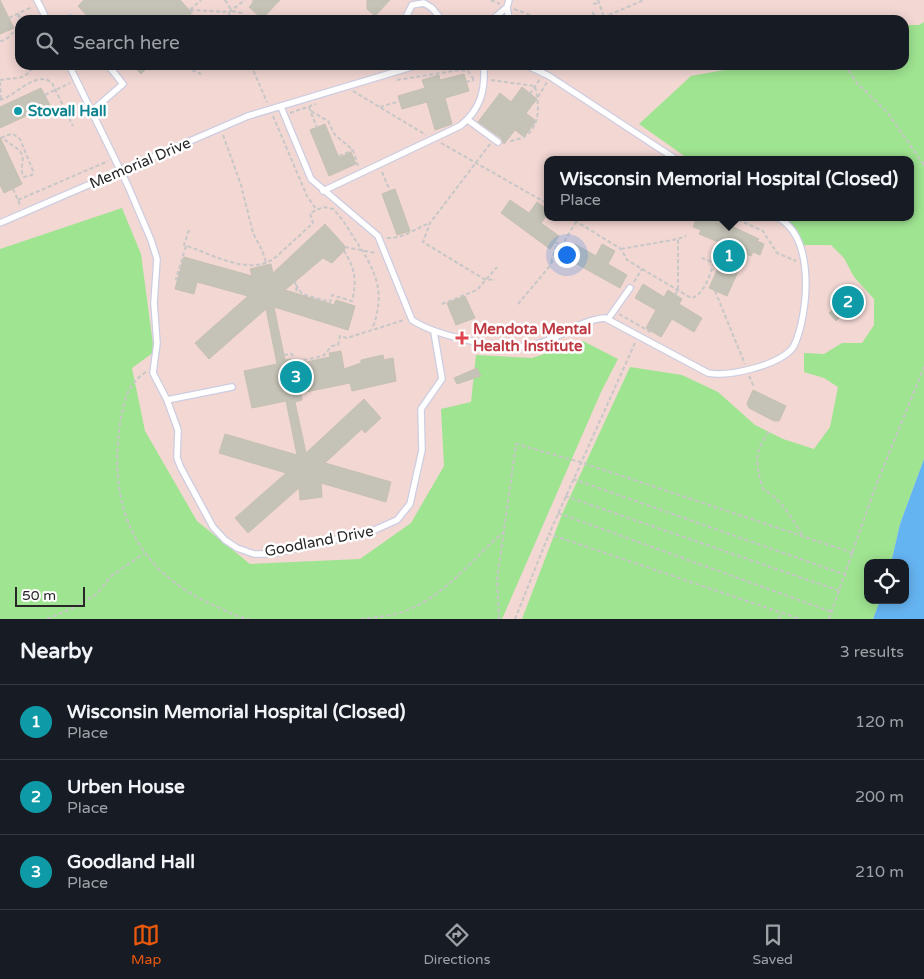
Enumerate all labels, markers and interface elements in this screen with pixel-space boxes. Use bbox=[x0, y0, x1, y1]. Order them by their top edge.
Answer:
search box bbox=[15, 15, 909, 70]
icon: search bbox=[33, 29, 61, 57]
text: Search here bbox=[73, 32, 180, 54]
place label: Stovall Hall bbox=[28, 102, 106, 120]
marker: Stovall Hall bbox=[12, 105, 24, 117]
street label: Memorial Drive bbox=[87, 134, 193, 192]
popup bbox=[544, 156, 914, 221]
text: Wisconsin Memorial Hospital (Closed) bbox=[560, 168, 898, 190]
text: Place bbox=[560, 190, 601, 210]
pin: 1 bbox=[713, 237, 745, 275]
your location bbox=[554, 242, 580, 268]
pin: 2 bbox=[832, 283, 864, 321]
place label: Mendota Mental Health Institute bbox=[473, 320, 591, 355]
marker: Mendota Mental Health Institute bbox=[455, 331, 469, 345]
pin: 3 bbox=[280, 358, 312, 396]
street label: Goodland Drive bbox=[263, 522, 375, 560]
map controls bbox=[864, 559, 909, 604]
button: locate bbox=[864, 559, 909, 604]
scale bar bbox=[15, 584, 85, 607]
text: 50 m bbox=[22, 587, 56, 604]
text: Nearby bbox=[20, 639, 93, 664]
text: 3 results bbox=[840, 642, 904, 662]
text: Wisconsin Memorial Hospital (Closed) bbox=[67, 701, 406, 723]
text: 1 bbox=[31, 712, 41, 732]
text: 120 m bbox=[855, 712, 904, 732]
text: Place bbox=[67, 723, 108, 743]
text: Urben House bbox=[67, 776, 185, 798]
text: 2 bbox=[31, 787, 41, 807]
text: 200 m bbox=[855, 787, 904, 807]
text: Place bbox=[67, 798, 108, 818]
text: Goodland Hall bbox=[67, 851, 195, 873]
text: 3 bbox=[31, 862, 41, 882]
text: 210 m bbox=[855, 862, 904, 882]
text: Place bbox=[67, 873, 108, 893]
tab: Map bbox=[131, 921, 161, 968]
tab: Directions bbox=[423, 921, 490, 968]
tab: Saved bbox=[752, 921, 793, 968]

